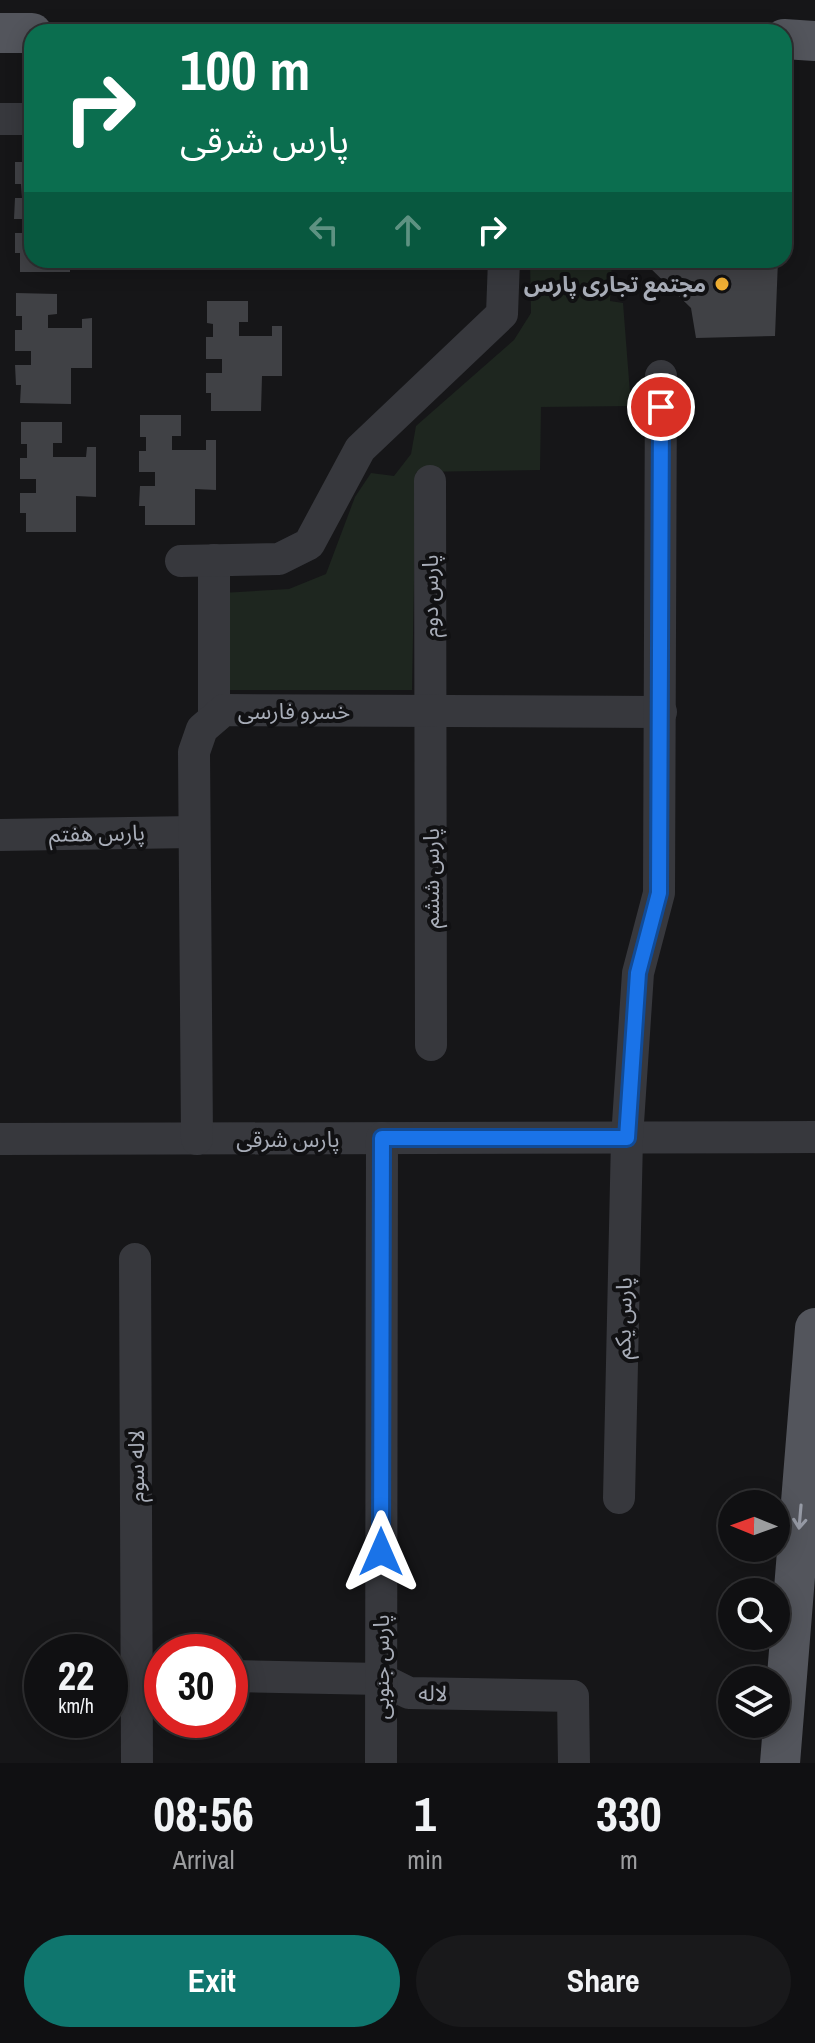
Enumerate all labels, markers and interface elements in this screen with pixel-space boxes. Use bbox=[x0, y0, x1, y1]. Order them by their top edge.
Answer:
text: 100 m bbox=[180, 32, 310, 107]
icon: right bbox=[48, 56, 152, 160]
text: پارس شرقی bbox=[180, 116, 349, 164]
icon: left bbox=[302, 208, 346, 252]
icon: ahead bbox=[386, 208, 430, 252]
icon: right bbox=[470, 208, 514, 252]
place label: مجتمع تجاری پارس bbox=[524, 269, 706, 301]
marker: مجتمع تجاری پارس bbox=[713, 275, 731, 293]
pin bbox=[627, 373, 695, 441]
icon: arrive bbox=[639, 385, 683, 429]
street label: پارس دوم bbox=[415, 555, 447, 637]
street label: خسرو فارسی bbox=[238, 696, 350, 726]
street label: پارس هفتم bbox=[49, 817, 145, 851]
street label: پارس ششم bbox=[416, 828, 448, 928]
street label: پارس شرقی bbox=[236, 1124, 340, 1154]
street label: پارس یکم bbox=[607, 1277, 641, 1359]
street label: لاله سوم bbox=[121, 1430, 153, 1502]
north arrow bbox=[718, 1490, 790, 1562]
map controls bbox=[718, 1490, 790, 1738]
one-way arrow bbox=[792, 1503, 807, 1530]
position arrow bbox=[339, 1510, 423, 1594]
button: search bbox=[718, 1578, 790, 1650]
street label: پارس جنوبی bbox=[366, 1614, 396, 1720]
speed limit sign: 30 bbox=[144, 1634, 248, 1738]
text: 22 bbox=[58, 1649, 94, 1702]
button: layers bbox=[718, 1666, 790, 1738]
street label: لاله bbox=[418, 1677, 448, 1709]
text: km/h bbox=[58, 1692, 94, 1719]
text: 08:56 bbox=[153, 1781, 254, 1846]
text: 1 bbox=[414, 1781, 436, 1846]
text: 330 bbox=[596, 1781, 662, 1846]
text: Arrival bbox=[173, 1842, 234, 1877]
text: min bbox=[407, 1842, 443, 1877]
text: m bbox=[620, 1842, 638, 1877]
button: Exit bbox=[24, 1935, 400, 2027]
button: Share bbox=[416, 1935, 791, 2027]

